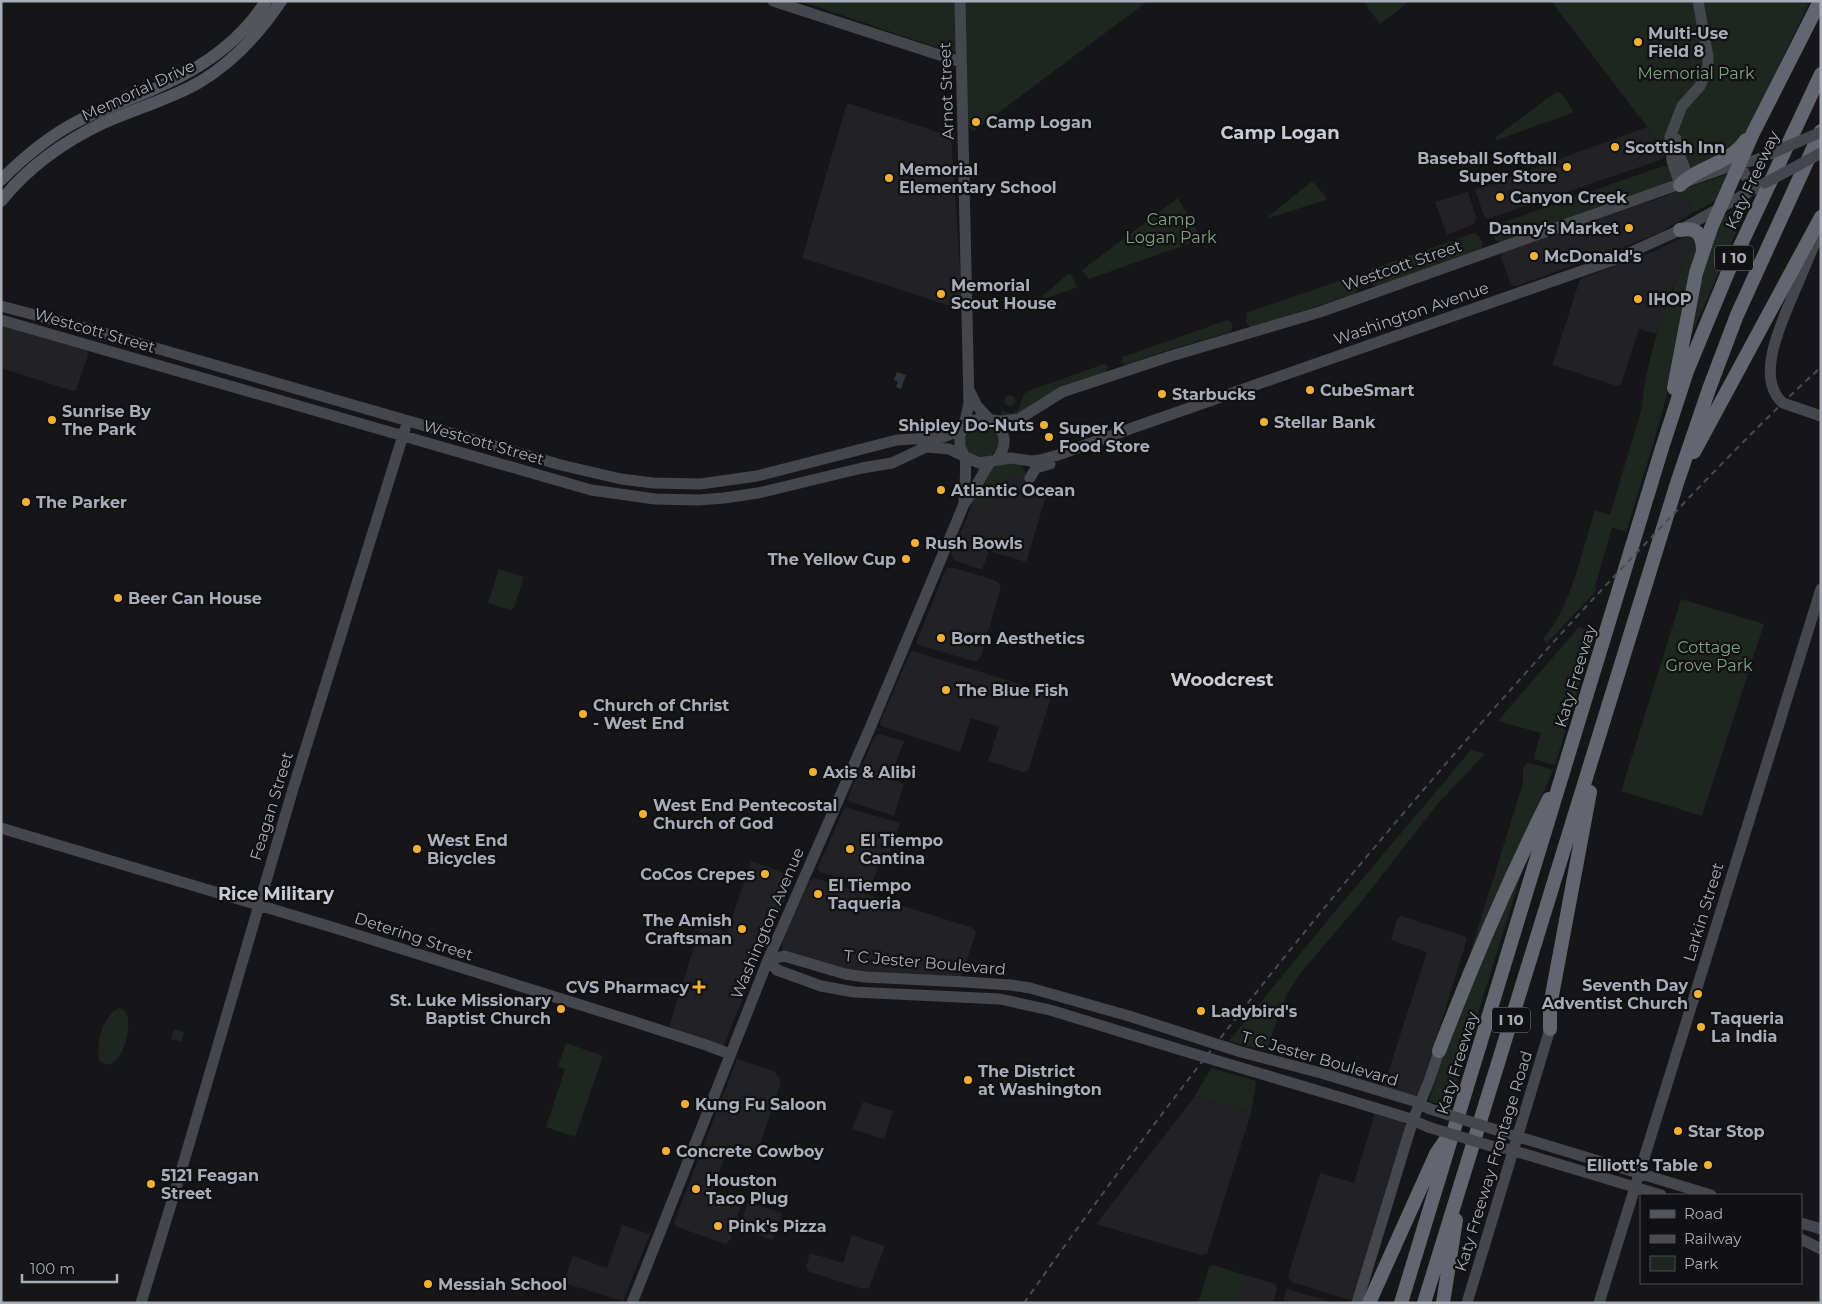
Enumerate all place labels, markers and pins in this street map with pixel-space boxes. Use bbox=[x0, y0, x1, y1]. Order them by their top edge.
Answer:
place label: Multi-Use Field 8 bbox=[1648, 24, 1728, 61]
marker: Multi-Use Field 8 bbox=[1632, 36, 1644, 48]
place label: Camp Logan bbox=[986, 113, 1092, 132]
marker: Camp Logan bbox=[970, 116, 982, 128]
place label: Scottish Inn bbox=[1625, 138, 1725, 157]
marker: Scottish Inn bbox=[1609, 141, 1621, 153]
place label: Baseball Softball Super Store bbox=[1417, 149, 1557, 186]
place label: Memorial Elementary School bbox=[899, 160, 1057, 197]
marker: Baseball Softball Super Store bbox=[1561, 161, 1573, 173]
marker: Memorial Elementary School bbox=[883, 172, 895, 184]
place label: Canyon Creek bbox=[1510, 188, 1627, 207]
marker: Canyon Creek bbox=[1494, 191, 1506, 203]
place label: Danny's Market bbox=[1489, 219, 1619, 238]
marker: Danny's Market bbox=[1623, 222, 1635, 234]
place label: McDonald's bbox=[1544, 247, 1642, 266]
marker: McDonald's bbox=[1528, 250, 1540, 262]
place label: Memorial Scout House bbox=[951, 276, 1057, 313]
marker: Memorial Scout House bbox=[935, 288, 947, 300]
place label: IHOP bbox=[1648, 290, 1692, 309]
marker: IHOP bbox=[1632, 293, 1644, 305]
place label: CubeSmart bbox=[1320, 381, 1414, 400]
marker: CubeSmart bbox=[1304, 384, 1316, 396]
place label: Starbucks bbox=[1172, 385, 1256, 404]
marker: Starbucks bbox=[1156, 388, 1168, 400]
place label: Sunrise By The Park bbox=[62, 402, 151, 439]
place label: Stellar Bank bbox=[1274, 413, 1376, 432]
marker: Sunrise By The Park bbox=[46, 414, 58, 426]
place label: Shipley Do-Nuts bbox=[898, 416, 1034, 435]
marker: Stellar Bank bbox=[1258, 416, 1270, 428]
marker: Shipley Do-Nuts bbox=[1038, 419, 1050, 431]
place label: Super K Food Store bbox=[1059, 419, 1150, 456]
marker: Super K Food Store bbox=[1043, 431, 1055, 443]
place label: Atlantic Ocean bbox=[950, 481, 1075, 500]
marker: Atlantic Ocean bbox=[935, 484, 947, 496]
place label: The Parker bbox=[36, 493, 127, 512]
marker: The Parker bbox=[20, 496, 32, 508]
place label: Rush Bowls bbox=[925, 534, 1023, 553]
marker: Rush Bowls bbox=[909, 537, 921, 549]
place label: The Yellow Cup bbox=[768, 550, 896, 569]
marker: The Yellow Cup bbox=[900, 553, 912, 565]
place label: Beer Can House bbox=[128, 589, 262, 608]
marker: Beer Can House bbox=[112, 592, 124, 604]
place label: Born Aesthetics bbox=[951, 629, 1085, 648]
marker: Born Aesthetics bbox=[935, 632, 947, 644]
place label: The Blue Fish bbox=[956, 681, 1069, 700]
marker: The Blue Fish bbox=[940, 684, 952, 696]
place label: Church of Christ - West End bbox=[593, 696, 729, 733]
marker: Church of Christ - West End bbox=[577, 708, 589, 720]
place label: Axis & Alibi bbox=[822, 763, 916, 782]
marker: Axis & Alibi bbox=[807, 766, 819, 778]
place label: West End Pentecostal Church of God bbox=[653, 796, 837, 833]
marker: West End Pentecostal Church of God bbox=[637, 808, 649, 820]
place label: West End Bicycles bbox=[427, 831, 508, 868]
place label: El Tiempo Cantina bbox=[860, 831, 943, 868]
marker: West End Bicycles bbox=[411, 843, 423, 855]
marker: El Tiempo Cantina bbox=[844, 843, 856, 855]
place label: CoCos Crepes bbox=[640, 865, 755, 884]
marker: CoCos Crepes bbox=[759, 868, 771, 880]
place label: El Tiempo Taqueria bbox=[828, 876, 911, 913]
marker: El Tiempo Taqueria bbox=[812, 888, 824, 900]
place label: The Amish Craftsman bbox=[643, 911, 732, 948]
marker: The Amish Craftsman bbox=[736, 923, 748, 935]
place label: Seventh Day Adventist Church bbox=[1541, 976, 1688, 1013]
place label: CVS Pharmacy bbox=[566, 978, 689, 997]
marker: CVS Pharmacy bbox=[693, 981, 705, 993]
marker: Seventh Day Adventist Church bbox=[1692, 988, 1704, 1000]
place label: St. Luke Missionary Baptist Church bbox=[390, 991, 551, 1028]
place label: Ladybird's bbox=[1211, 1002, 1298, 1021]
marker: St. Luke Missionary Baptist Church bbox=[555, 1003, 567, 1015]
marker: Ladybird's bbox=[1195, 1005, 1207, 1017]
place label: Taqueria La India bbox=[1711, 1009, 1784, 1046]
marker: Taqueria La India bbox=[1695, 1021, 1707, 1033]
place label: The District at Washington bbox=[978, 1062, 1102, 1099]
marker: The District at Washington bbox=[962, 1074, 974, 1086]
place label: Kung Fu Saloon bbox=[695, 1095, 827, 1114]
marker: Kung Fu Saloon bbox=[679, 1098, 691, 1110]
place label: Star Stop bbox=[1688, 1122, 1765, 1141]
marker: Star Stop bbox=[1672, 1125, 1684, 1137]
place label: Concrete Cowboy bbox=[676, 1142, 824, 1161]
marker: Concrete Cowboy bbox=[660, 1145, 672, 1157]
place label: Elliott’s Table bbox=[1586, 1156, 1698, 1175]
marker: Elliott’s Table bbox=[1702, 1159, 1714, 1171]
place label: 5121 Feagan Street bbox=[161, 1166, 259, 1203]
place label: Houston Taco Plug bbox=[706, 1171, 788, 1208]
marker: 5121 Feagan Street bbox=[145, 1178, 157, 1190]
marker: Houston Taco Plug bbox=[690, 1183, 702, 1195]
place label: Pink's Pizza bbox=[728, 1217, 827, 1236]
marker: Pink's Pizza bbox=[712, 1220, 724, 1232]
place label: Messiah School bbox=[438, 1275, 567, 1294]
marker: Messiah School bbox=[422, 1278, 434, 1290]

